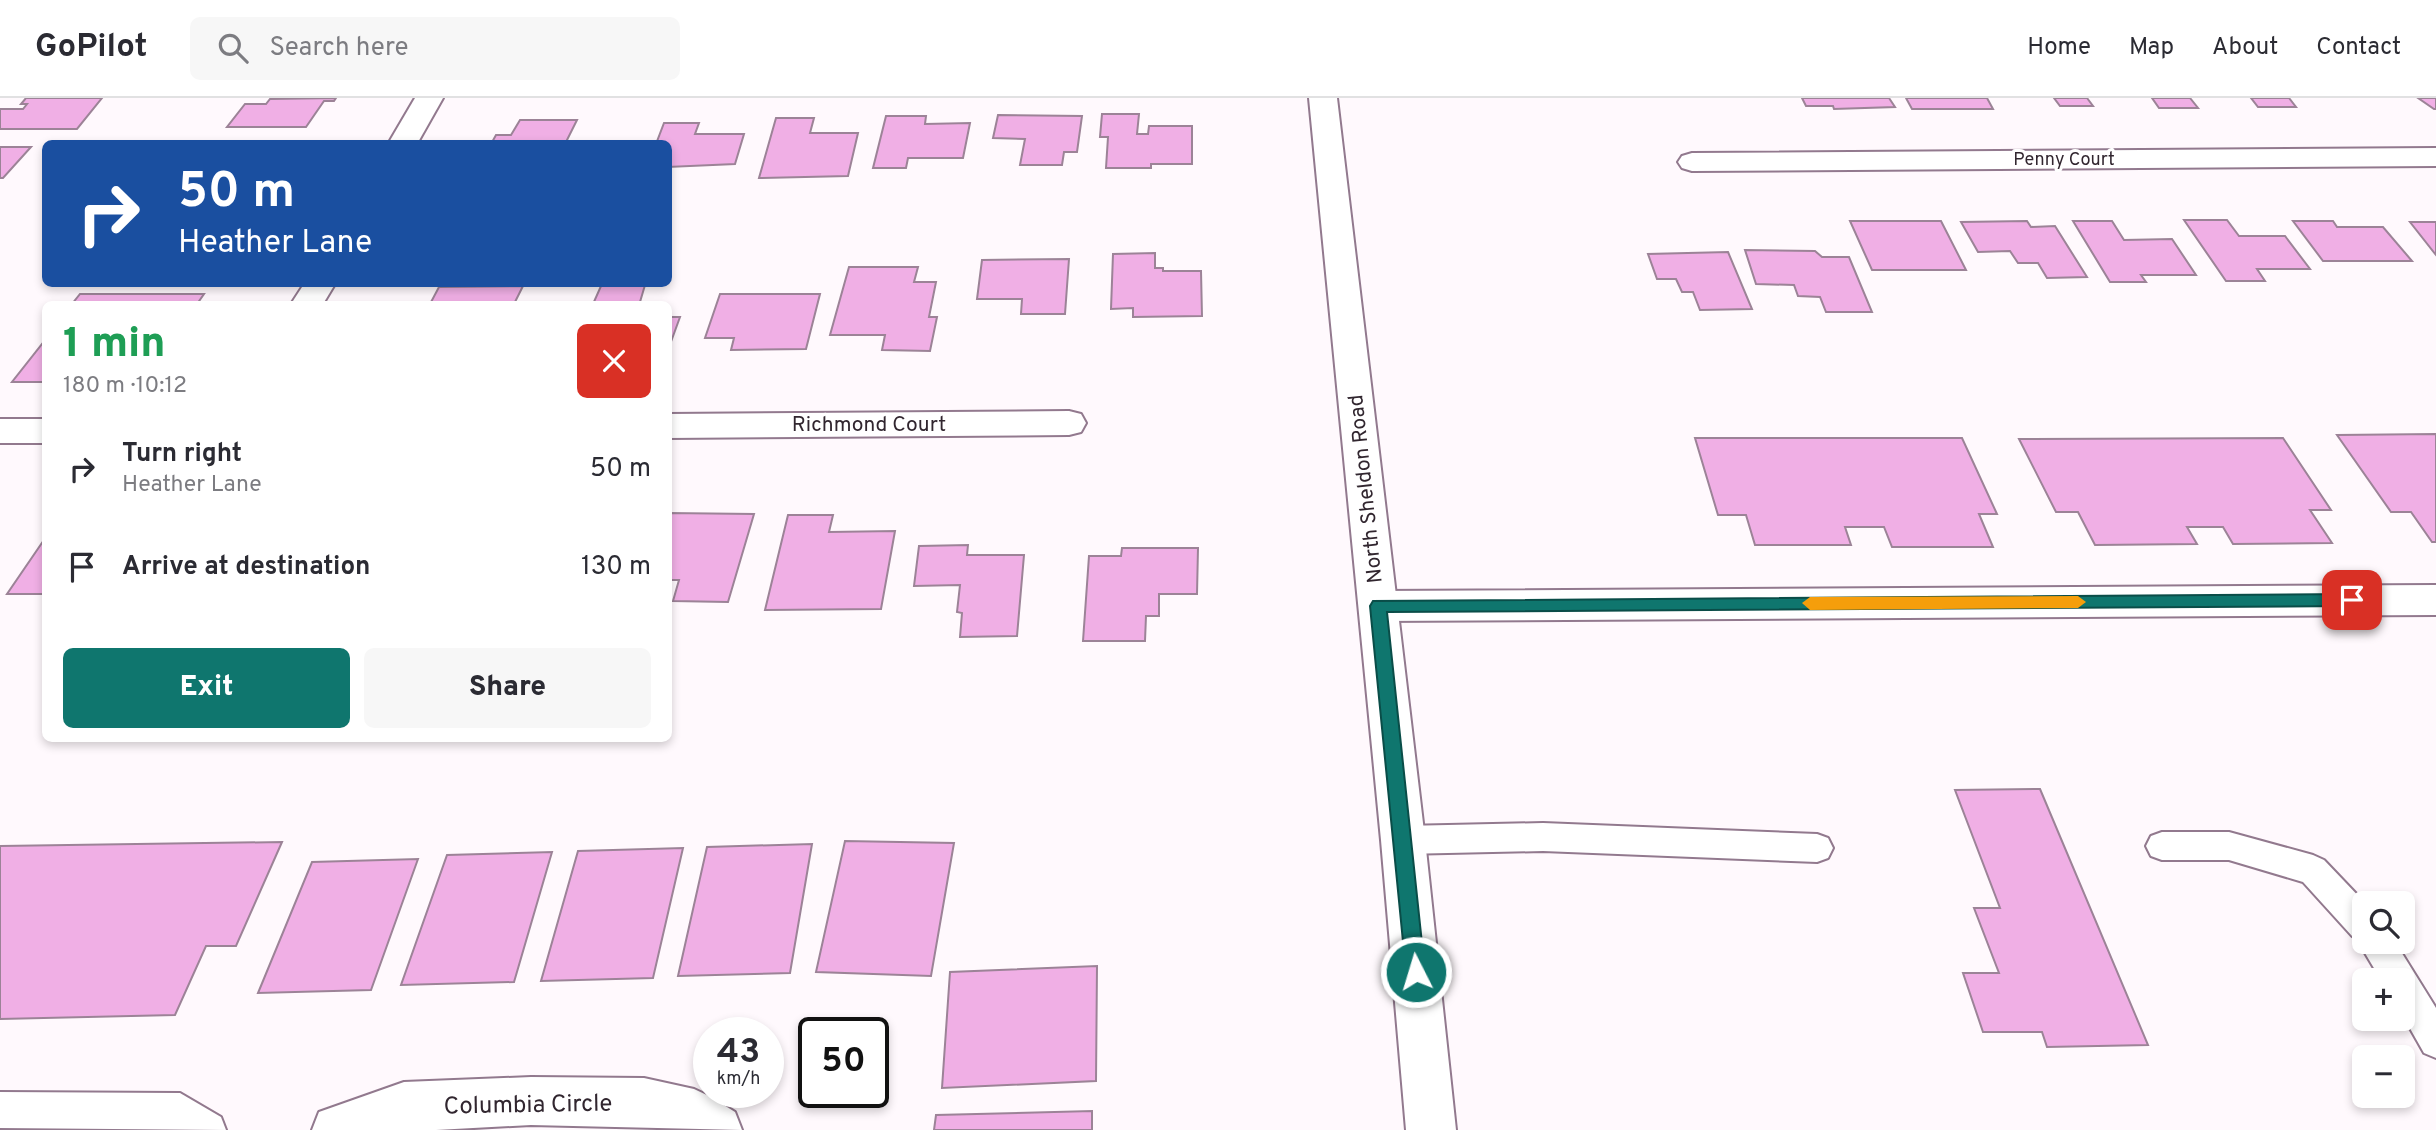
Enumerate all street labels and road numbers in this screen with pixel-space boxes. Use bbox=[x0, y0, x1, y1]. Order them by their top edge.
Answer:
street label: Penny Court bbox=[2013, 149, 2115, 172]
street label: North Sheldon Road bbox=[1343, 393, 1390, 585]
street label: Richmond Court bbox=[792, 412, 946, 439]
street label: Columbia Circle bbox=[443, 1090, 613, 1122]

